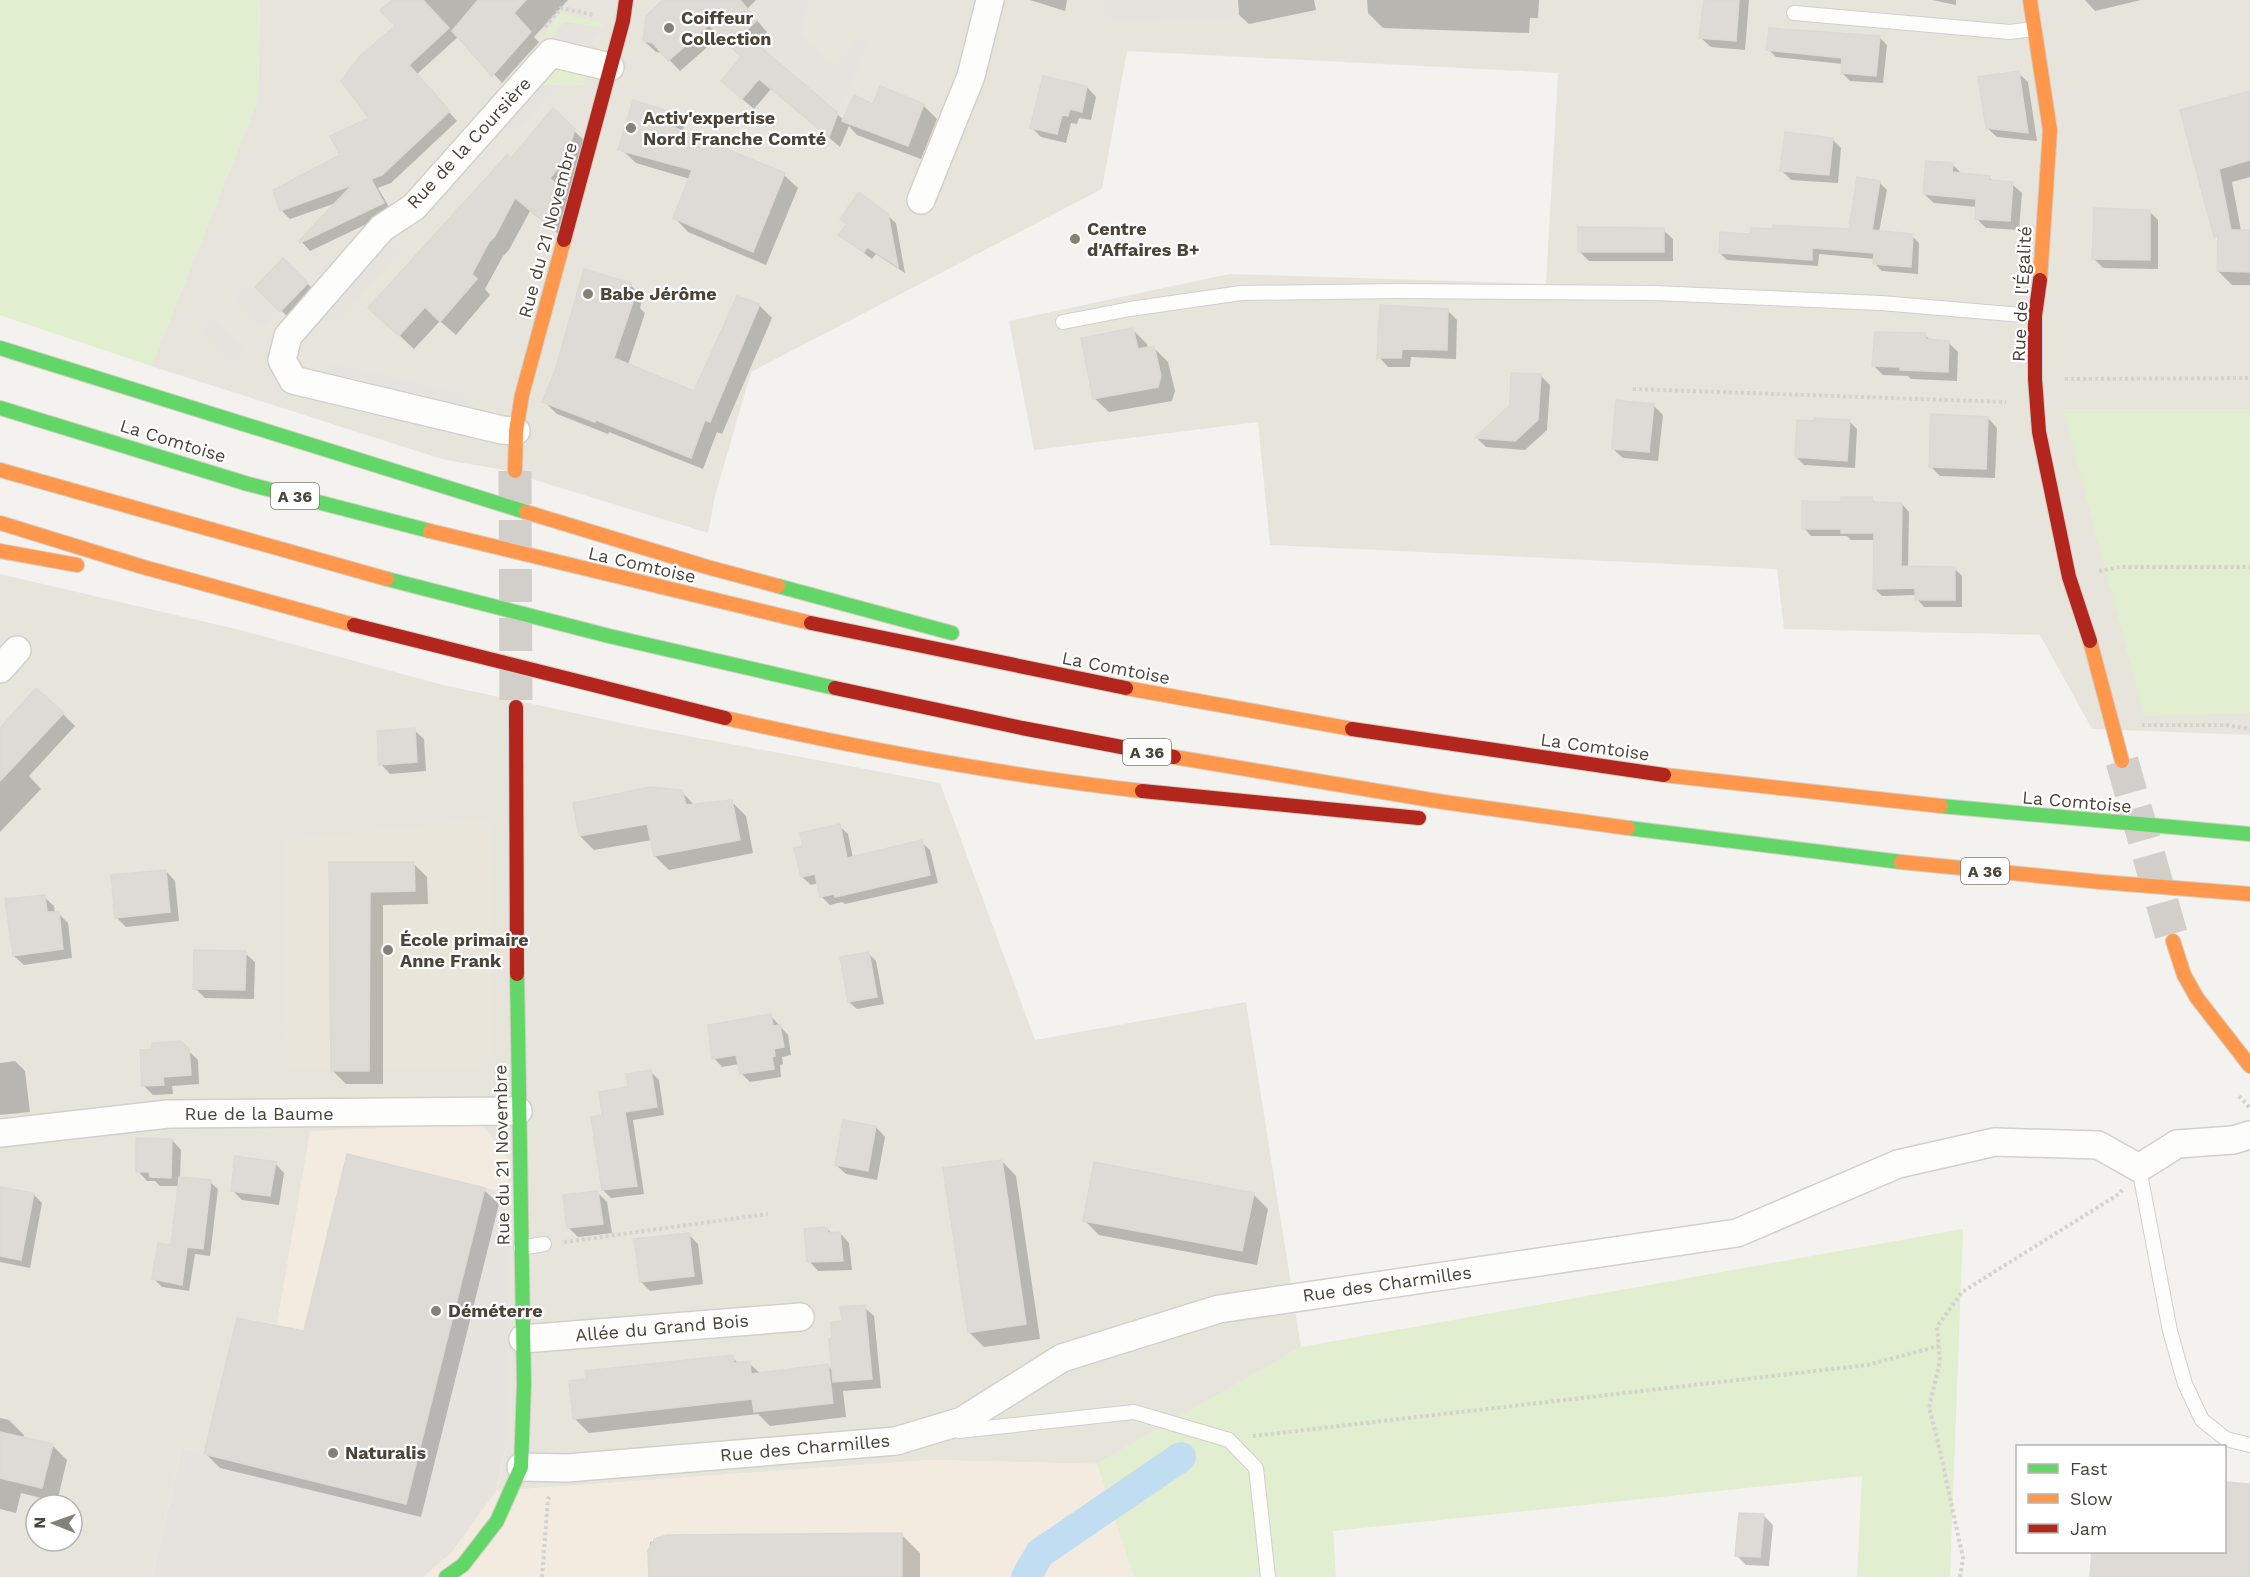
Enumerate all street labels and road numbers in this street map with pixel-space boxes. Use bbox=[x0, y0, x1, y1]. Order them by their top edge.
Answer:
street label: Rue de la Coursière bbox=[402, 73, 535, 213]
street label: Rue du 21 Novembre bbox=[514, 140, 581, 320]
street label: Rue de l'Égalité bbox=[2007, 226, 2036, 362]
street label: La Comtoise bbox=[118, 414, 229, 467]
road number: A 36 bbox=[271, 483, 319, 509]
street label: La Comtoise bbox=[586, 542, 698, 587]
street label: La Comtoise bbox=[1060, 647, 1172, 688]
street label: La Comtoise bbox=[1539, 728, 1651, 765]
road number: A 36 bbox=[1123, 739, 1171, 765]
street label: La Comtoise bbox=[2021, 786, 2133, 817]
road number: A 36 bbox=[1961, 858, 2009, 884]
street label: Rue du 21 Novembre bbox=[489, 1064, 514, 1246]
street label: Rue de la Baume bbox=[184, 1103, 334, 1124]
street label: Rue des Charmilles bbox=[1301, 1261, 1473, 1306]
street label: Allée du Grand Bois bbox=[574, 1309, 750, 1346]
street label: Rue des Charmilles bbox=[719, 1430, 891, 1465]

